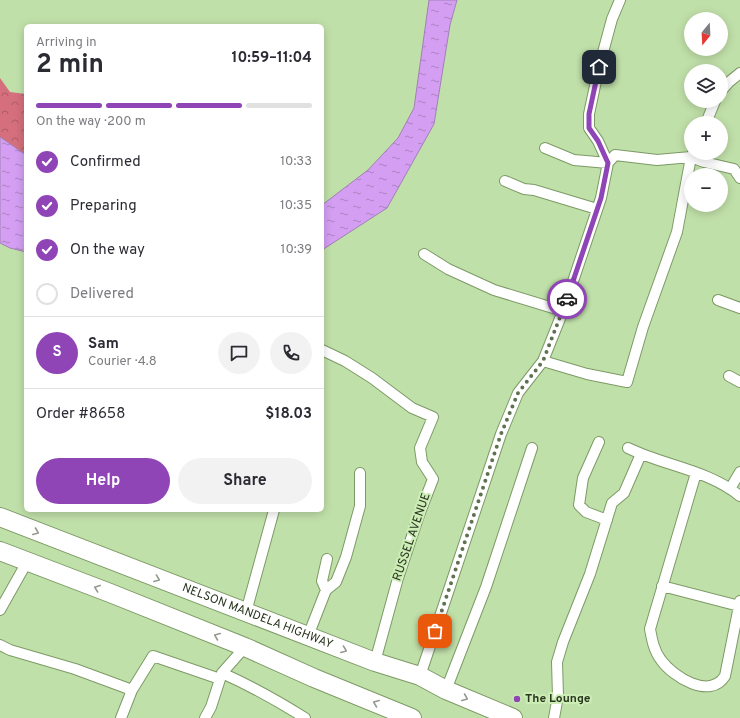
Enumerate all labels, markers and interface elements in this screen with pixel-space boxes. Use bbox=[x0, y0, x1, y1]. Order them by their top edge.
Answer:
north arrow bbox=[684, 12, 728, 56]
map controls bbox=[684, 12, 728, 212]
text: Arriving in bbox=[36, 35, 97, 51]
text: 2 min bbox=[36, 49, 104, 82]
text: 10:59–11:04 bbox=[231, 49, 312, 68]
pin bbox=[582, 50, 616, 84]
icon: home bbox=[588, 56, 610, 78]
button: layers bbox=[684, 64, 728, 108]
text: On the way · 200 m bbox=[36, 114, 146, 130]
button: + bbox=[684, 116, 728, 160]
icon: check bbox=[36, 151, 58, 173]
text: Confirmed bbox=[70, 153, 141, 172]
text: 10:33 bbox=[280, 154, 312, 170]
button: − bbox=[684, 168, 728, 212]
icon: check bbox=[36, 195, 58, 217]
text: Preparing bbox=[70, 197, 137, 216]
text: 10:35 bbox=[280, 198, 312, 214]
icon: check bbox=[36, 239, 58, 261]
text: On the way bbox=[70, 241, 145, 260]
text: 10:39 bbox=[281, 242, 312, 258]
courier bbox=[547, 279, 587, 319]
text: Delivered bbox=[70, 285, 134, 304]
icon: car bbox=[556, 288, 578, 310]
button: chat bbox=[218, 332, 260, 374]
button: phone bbox=[270, 332, 312, 374]
text: Sam bbox=[88, 335, 119, 354]
text: S bbox=[52, 343, 62, 362]
text: Courier · 4.8 bbox=[88, 354, 157, 370]
text: Order #8658 bbox=[36, 405, 125, 424]
text: $18.03 bbox=[265, 405, 312, 424]
button: Help bbox=[36, 458, 170, 504]
button: Share bbox=[178, 458, 312, 504]
street label: RUSSEL AVENUE bbox=[389, 491, 435, 583]
one-way arrow bbox=[33, 527, 40, 535]
one-way arrow bbox=[154, 574, 161, 582]
street label: NELSON MANDELA HIGHWAY bbox=[180, 580, 335, 653]
one-way arrow bbox=[93, 584, 100, 593]
pin bbox=[418, 614, 452, 648]
icon: bag bbox=[424, 620, 446, 642]
one-way arrow bbox=[214, 632, 221, 640]
one-way arrow bbox=[341, 645, 348, 653]
place label: The Lounge bbox=[525, 691, 591, 707]
one-way arrow bbox=[461, 693, 468, 701]
marker: The Lounge bbox=[512, 694, 522, 704]
one-way arrow bbox=[372, 700, 380, 708]

